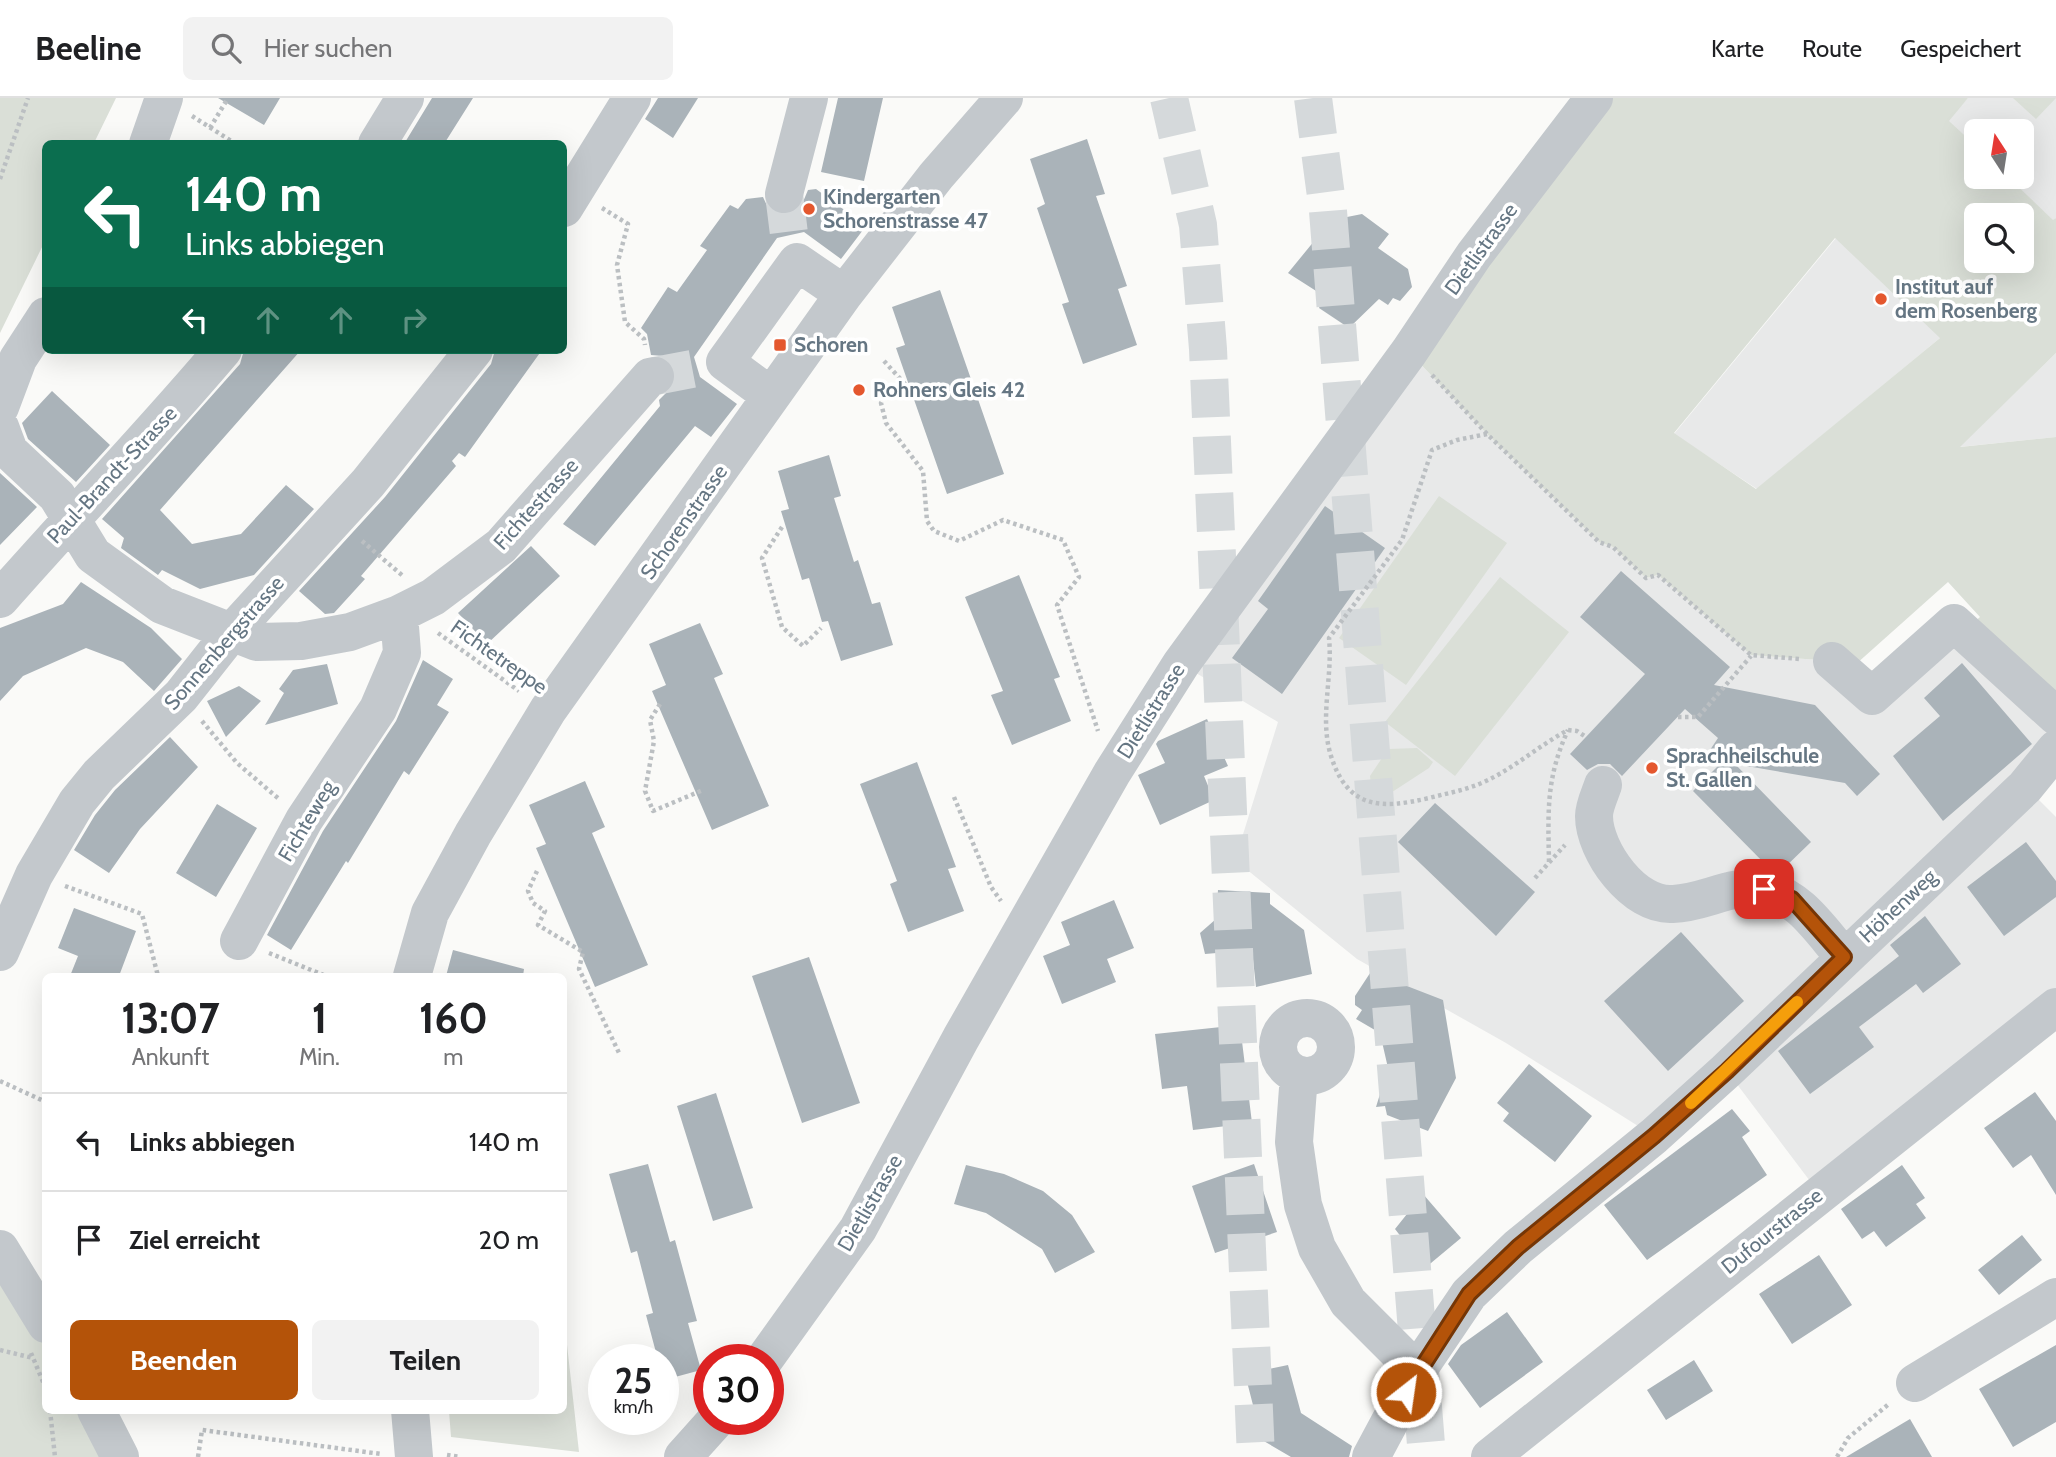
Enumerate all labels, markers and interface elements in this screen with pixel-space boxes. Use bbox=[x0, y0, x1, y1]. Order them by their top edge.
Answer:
search box bbox=[183, 17, 673, 80]
text: Beeline bbox=[35, 28, 141, 68]
icon: search bbox=[207, 29, 245, 67]
text: Hier suchen bbox=[263, 32, 393, 64]
text: Karte bbox=[1711, 34, 1764, 63]
text: Route bbox=[1802, 34, 1862, 63]
text: Gespeichert bbox=[1900, 34, 2021, 63]
north arrow bbox=[1964, 119, 2034, 189]
map controls bbox=[1964, 119, 2034, 273]
text: 140 m bbox=[185, 164, 322, 223]
icon: left bbox=[70, 168, 161, 259]
place label: Kindergarten Schorenstrasse 47 bbox=[823, 184, 988, 233]
street label: Dietlistrasse bbox=[1439, 198, 1522, 299]
marker: Kindergarten Schorenstrasse 47 bbox=[801, 201, 817, 217]
button: search bbox=[1964, 203, 2034, 273]
text: Links abbiegen bbox=[185, 224, 385, 263]
place label: Institut auf dem Rosenberg bbox=[1895, 274, 2037, 323]
marker: Institut auf dem Rosenberg bbox=[1873, 291, 1889, 307]
icon: left bbox=[176, 301, 214, 339]
icon: ahead bbox=[249, 301, 287, 339]
icon: ahead bbox=[322, 301, 360, 339]
icon: right bbox=[395, 301, 433, 339]
place label: Schoren bbox=[794, 332, 868, 357]
marker: Schoren bbox=[772, 337, 788, 353]
place label: Rohners Gleis 42 bbox=[873, 377, 1025, 402]
marker: Rohners Gleis 42 bbox=[851, 382, 867, 398]
street label: Paul-Brandt-Strasse bbox=[42, 401, 182, 548]
street label: Fichtestrasse bbox=[488, 453, 583, 554]
street label: Schorenstrasse bbox=[635, 459, 732, 584]
street label: Sonnenbergstrasse bbox=[159, 570, 289, 715]
street label: Fichtetreppe bbox=[446, 614, 553, 699]
street label: Dietlistrasse bbox=[1112, 658, 1190, 763]
place label: Sprachheilschule St. Gallen bbox=[1666, 743, 1819, 792]
marker: Sprachheilschule St. Gallen bbox=[1644, 760, 1660, 776]
street label: Fichteweg bbox=[273, 775, 341, 866]
pin bbox=[1734, 859, 1794, 919]
street label: Höhenweg bbox=[1854, 863, 1942, 948]
icon: arrive bbox=[1745, 870, 1783, 908]
text: 13:07 bbox=[121, 992, 220, 1044]
text: 1 bbox=[312, 992, 327, 1044]
text: 160 bbox=[419, 992, 488, 1044]
text: Ankunft bbox=[132, 1043, 209, 1071]
text: Min. bbox=[299, 1043, 340, 1071]
text: m bbox=[443, 1043, 464, 1071]
icon: left bbox=[70, 1123, 108, 1161]
text: Links abbiegen bbox=[129, 1126, 295, 1158]
text: 140 m bbox=[469, 1126, 539, 1158]
street label: Dietlistrasse bbox=[832, 1150, 907, 1255]
street label: Dufourstrasse bbox=[1716, 1182, 1827, 1279]
icon: arrive bbox=[70, 1221, 108, 1259]
text: Ziel erreicht bbox=[129, 1224, 260, 1256]
text: 20 m bbox=[479, 1224, 539, 1256]
button: Beenden bbox=[70, 1320, 298, 1400]
button: Teilen bbox=[312, 1320, 539, 1400]
speed limit sign: 30 bbox=[693, 1344, 784, 1435]
position arrow bbox=[1369, 1355, 1443, 1429]
text: 25 bbox=[615, 1359, 652, 1402]
text: km/h bbox=[614, 1396, 653, 1418]

